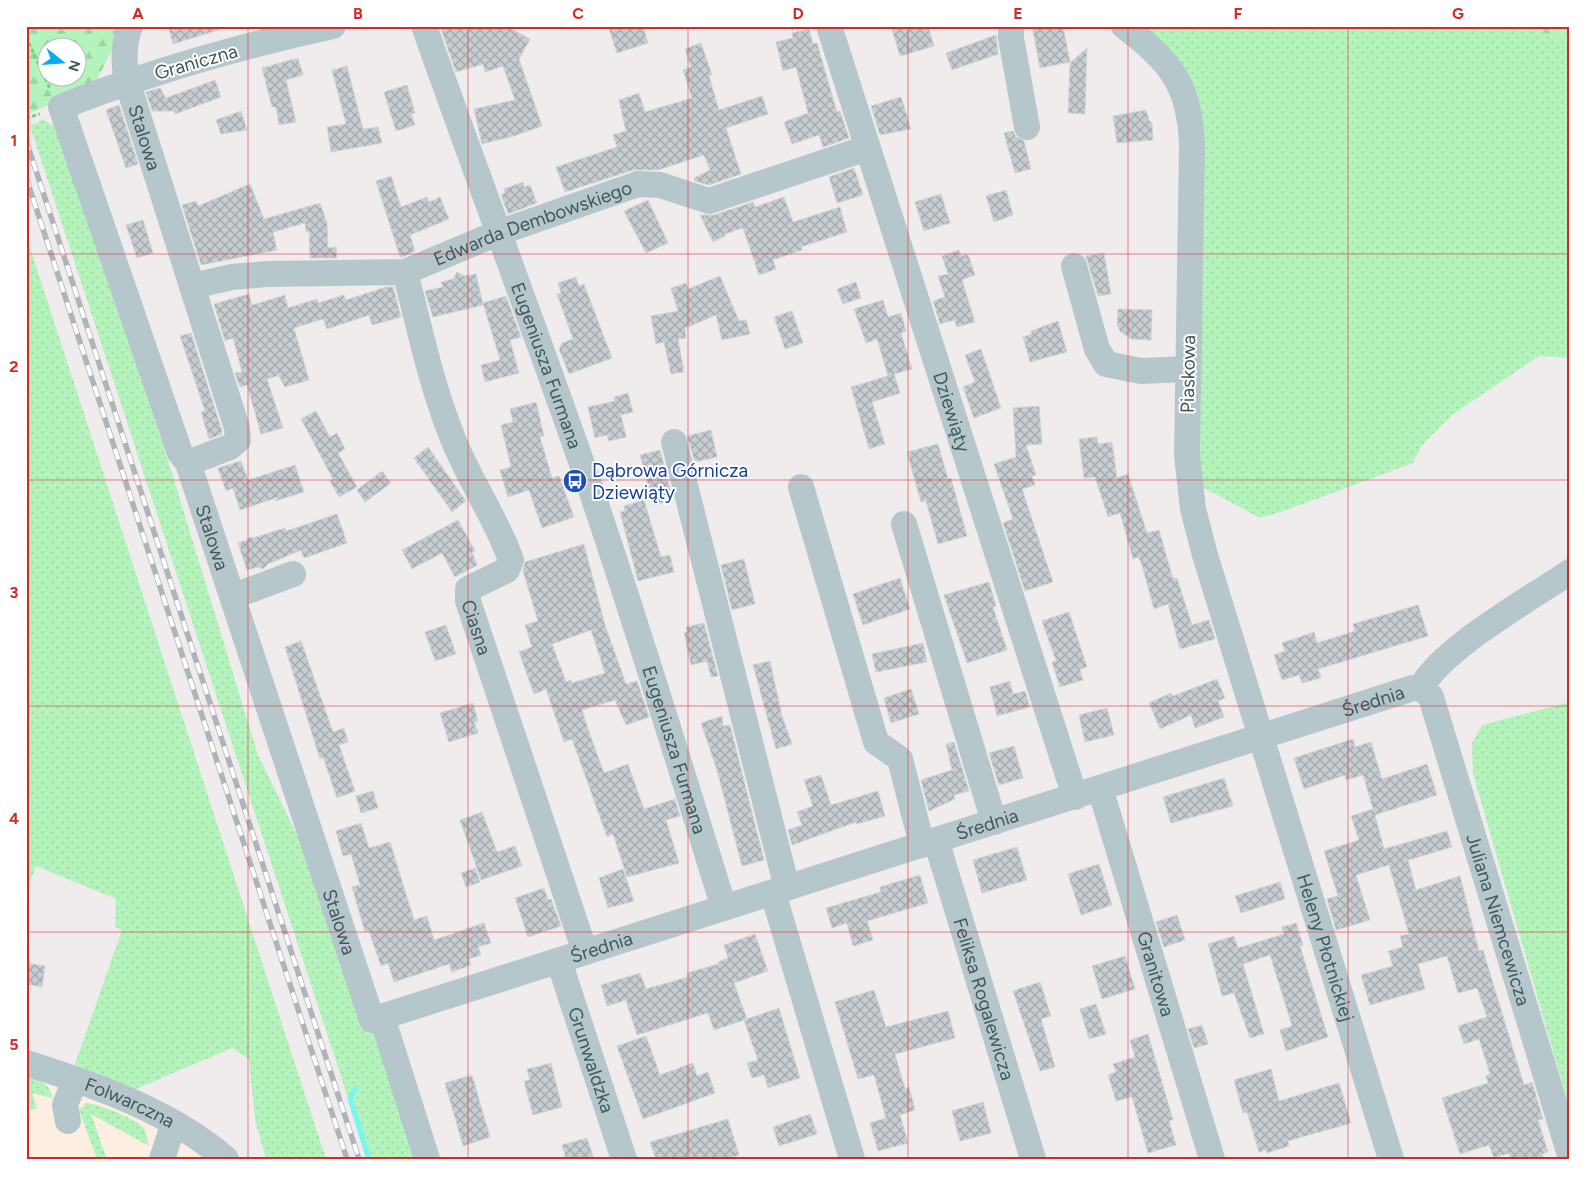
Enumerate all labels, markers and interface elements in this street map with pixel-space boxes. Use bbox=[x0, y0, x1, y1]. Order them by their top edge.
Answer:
text: A bbox=[132, 4, 144, 23]
text: B bbox=[353, 4, 363, 23]
text: C bbox=[572, 4, 584, 23]
text: D bbox=[792, 4, 804, 23]
text: E bbox=[1013, 4, 1023, 23]
text: F bbox=[1234, 4, 1243, 23]
text: G bbox=[1452, 4, 1464, 23]
north arrow bbox=[38, 38, 88, 88]
street label: Graniczna bbox=[152, 39, 240, 85]
text: N bbox=[64, 58, 84, 73]
street label: Stalowa bbox=[124, 102, 166, 173]
text: 1 bbox=[11, 131, 17, 150]
street label: Edwarda Dembowskiego bbox=[430, 176, 635, 270]
street label: Eugeniusza Furmana bbox=[506, 279, 587, 452]
street label: Piaskowa bbox=[1176, 335, 1200, 413]
text: 2 bbox=[9, 357, 19, 376]
street label: Dziewiąty bbox=[929, 369, 976, 455]
place label: Dąbrowa Górnicza Dziewiąty bbox=[592, 459, 748, 504]
bus stop icon: Dąbrowa Górnicza Dziewiąty bbox=[562, 468, 588, 494]
street label: Stalowa bbox=[191, 501, 234, 573]
text: 3 bbox=[10, 583, 19, 602]
street label: Ciasna bbox=[457, 597, 497, 658]
street label: Eugeniusza Furmana bbox=[638, 663, 712, 837]
street label: Średnia bbox=[1339, 680, 1407, 722]
street label: Średnia bbox=[953, 803, 1021, 845]
text: 4 bbox=[9, 809, 19, 828]
street label: Juliana Niemcewicza bbox=[1462, 831, 1535, 1008]
street label: Heleny Płotnickiej bbox=[1292, 871, 1359, 1024]
street label: Stalowa bbox=[318, 886, 361, 958]
street label: Feliksa Rogalewicza bbox=[949, 915, 1020, 1083]
street label: Średnia bbox=[567, 926, 635, 968]
street label: Granitowa bbox=[1132, 928, 1180, 1019]
street label: Grunwaldzka bbox=[563, 1004, 619, 1116]
text: 5 bbox=[9, 1035, 19, 1054]
street label: Folwarczna bbox=[82, 1072, 179, 1133]

